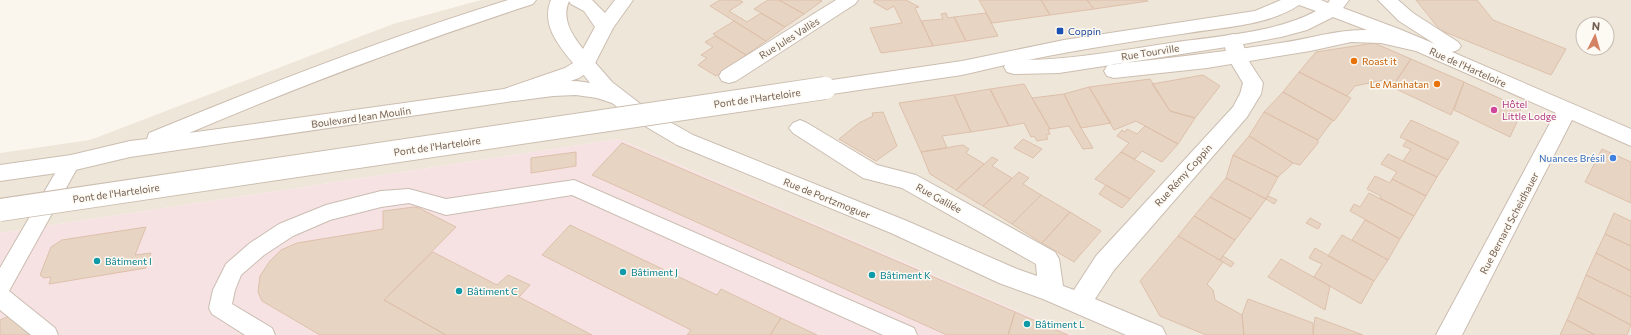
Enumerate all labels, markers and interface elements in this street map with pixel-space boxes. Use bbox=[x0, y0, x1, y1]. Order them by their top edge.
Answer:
street label: Rue Jules Vallès bbox=[757, 14, 822, 61]
north arrow bbox=[1575, 16, 1615, 56]
text: N bbox=[1591, 19, 1601, 32]
place label: Coppin bbox=[1068, 25, 1101, 37]
marker: Coppin bbox=[1055, 26, 1065, 36]
street label: Rue Tourville bbox=[1120, 41, 1180, 63]
street label: Rue de l'Harteloire bbox=[1428, 45, 1508, 89]
place label: Roast it bbox=[1362, 55, 1397, 67]
marker: Roast it bbox=[1349, 56, 1359, 66]
place label: Le Manhatan bbox=[1370, 78, 1429, 90]
marker: Le Manhatan bbox=[1432, 79, 1442, 89]
street label: Pont de l'Harteloire bbox=[713, 86, 801, 110]
place label: Hôtel Little Lodge bbox=[1502, 98, 1556, 122]
street label: Boulevard Jean Moulin bbox=[310, 104, 412, 130]
marker: Hôtel Little Lodge bbox=[1489, 105, 1499, 115]
street label: Pont de l'Harteloire bbox=[393, 134, 481, 158]
street label: Rue Rémy Coppin bbox=[1152, 141, 1214, 209]
place label: Nuances Brésil bbox=[1539, 152, 1605, 164]
marker: Nuances Brésil bbox=[1608, 153, 1618, 163]
street label: Rue Bernard Scheidhauer bbox=[1477, 170, 1541, 276]
street label: Rue de Portzmoguer bbox=[782, 175, 872, 221]
street label: Pont de l'Harteloire bbox=[72, 181, 160, 205]
street label: Rue Galilée bbox=[914, 181, 964, 215]
place label: Bâtiment I bbox=[105, 255, 152, 267]
marker: Bâtiment I bbox=[92, 256, 102, 266]
place label: Bâtiment J bbox=[631, 266, 678, 278]
marker: Bâtiment J bbox=[618, 267, 628, 277]
place label: Bâtiment K bbox=[880, 269, 931, 281]
marker: Bâtiment K bbox=[867, 270, 877, 280]
place label: Bâtiment C bbox=[467, 285, 518, 297]
marker: Bâtiment C bbox=[454, 286, 464, 296]
place label: Bâtiment L bbox=[1035, 318, 1085, 330]
marker: Bâtiment L bbox=[1022, 319, 1032, 329]

